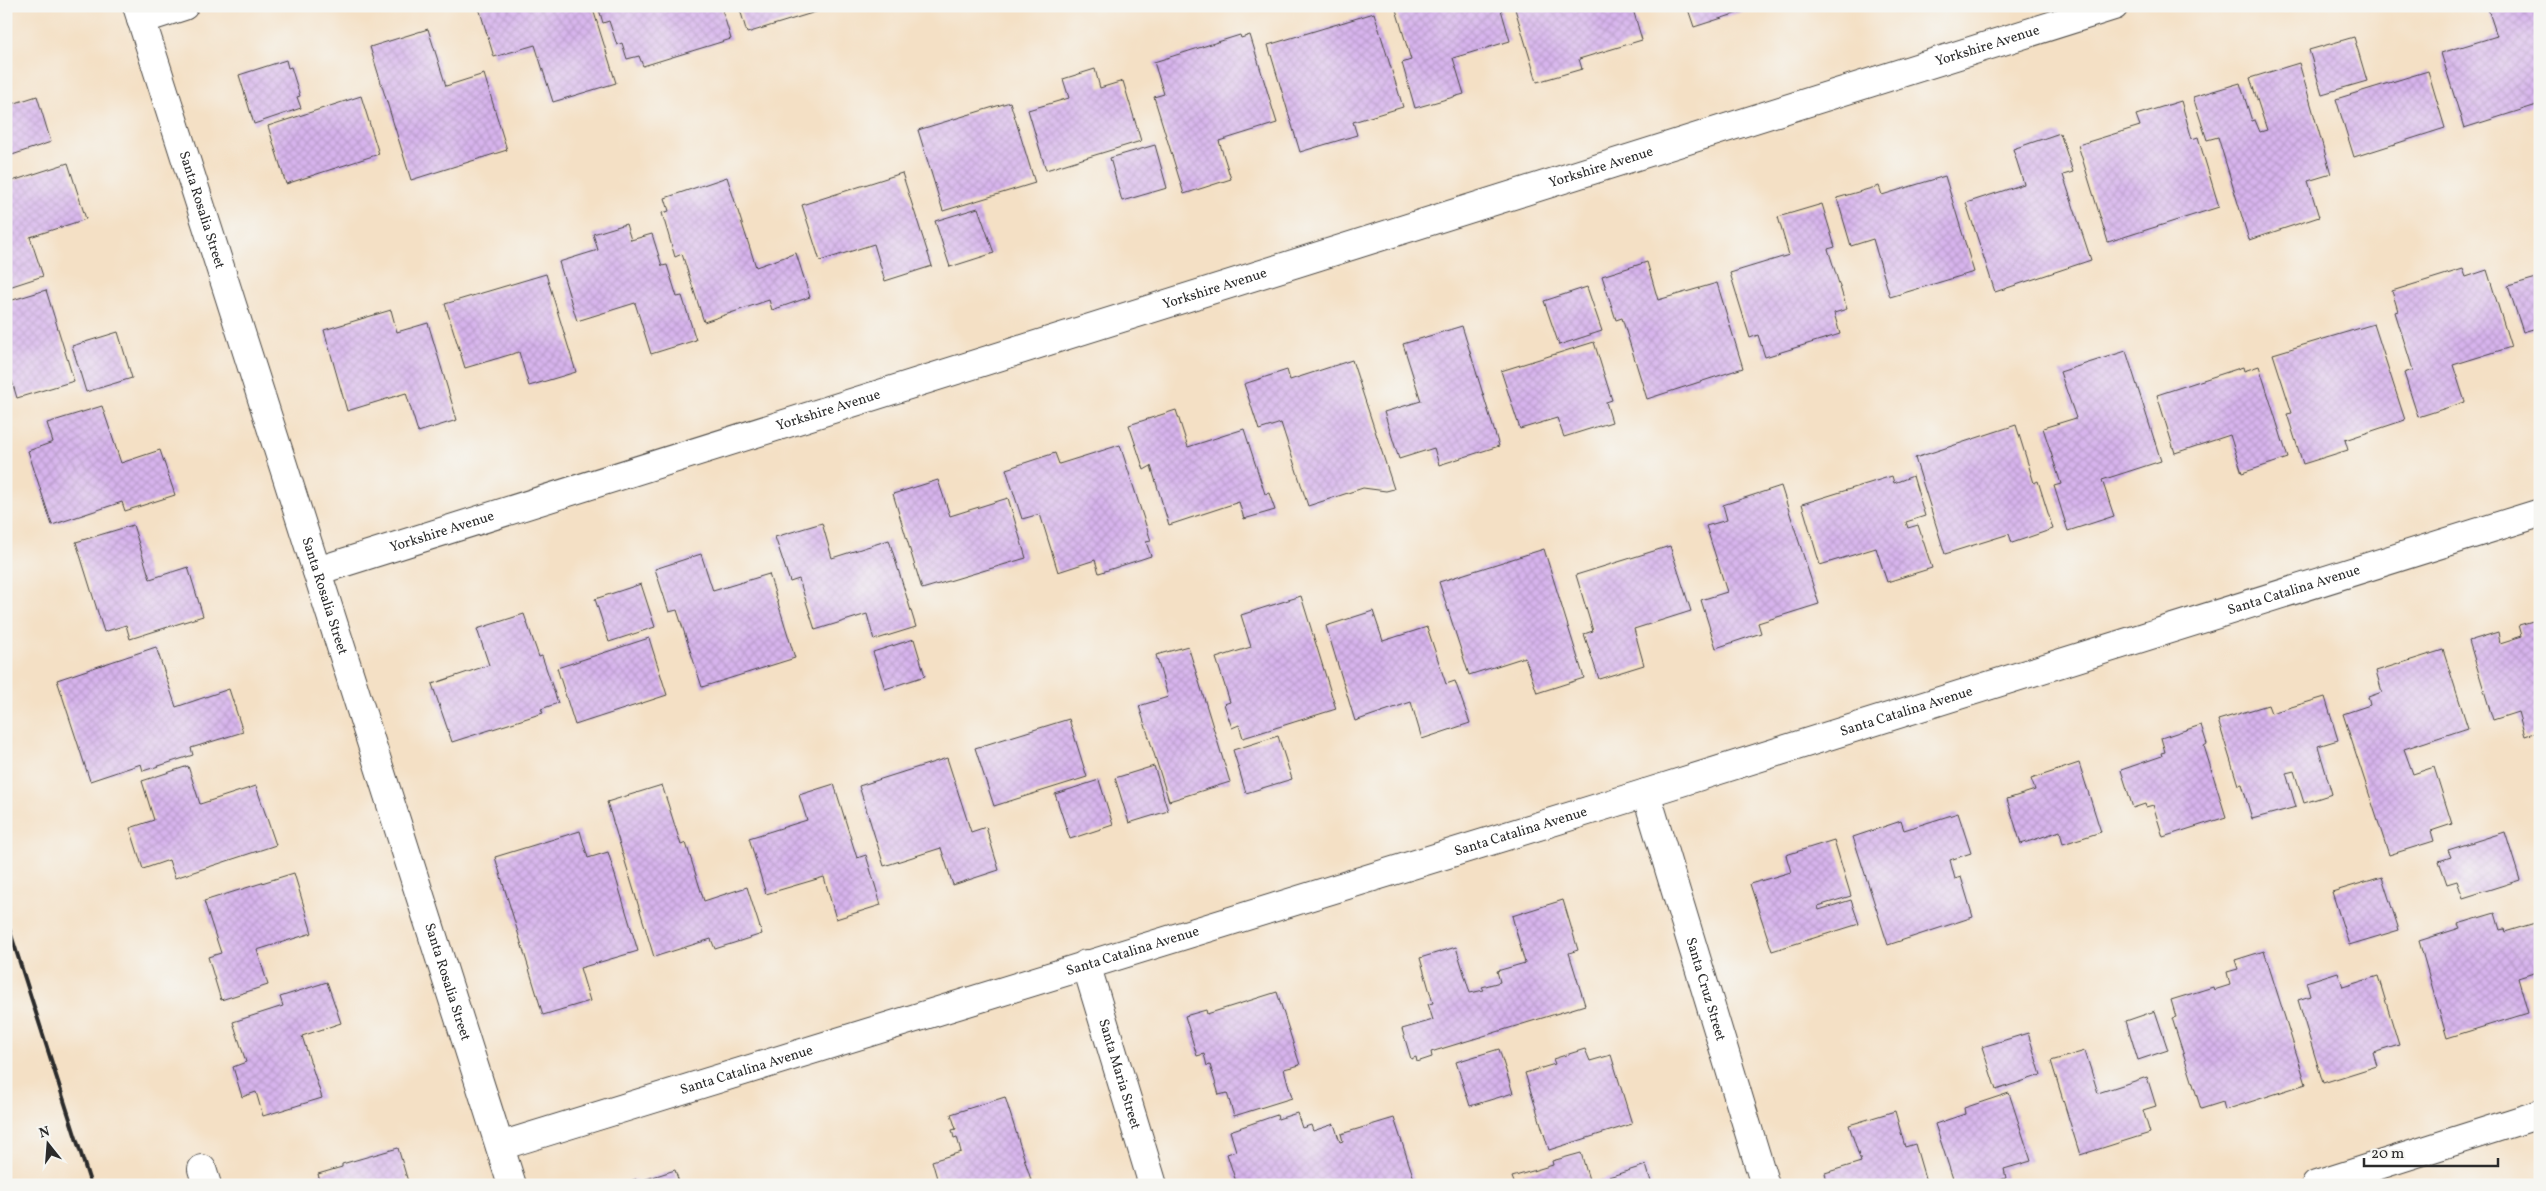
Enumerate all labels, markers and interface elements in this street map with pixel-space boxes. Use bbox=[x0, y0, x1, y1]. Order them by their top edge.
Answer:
street label: Yorkshire Avenue bbox=[1933, 20, 2042, 71]
street label: Yorkshire Avenue bbox=[1547, 142, 1656, 193]
street label: Santa Rosalia Street bbox=[174, 149, 230, 271]
street label: Yorkshire Avenue bbox=[1160, 263, 1270, 314]
street label: Yorkshire Avenue bbox=[774, 385, 883, 436]
street label: Yorkshire Avenue bbox=[387, 506, 497, 557]
street label: Santa Rosalia Street bbox=[297, 535, 352, 657]
street label: Santa Catalina Avenue bbox=[2225, 560, 2363, 620]
street label: Santa Catalina Avenue bbox=[1838, 682, 1975, 741]
street label: Santa Catalina Avenue bbox=[1452, 802, 1590, 861]
street label: Santa Rosalia Street bbox=[420, 921, 475, 1043]
street label: Santa Catalina Avenue bbox=[1064, 922, 1202, 981]
street label: Santa Cruz Street bbox=[1681, 935, 1730, 1043]
street label: Santa Maria Street bbox=[1094, 1017, 1145, 1132]
street label: Santa Catalina Avenue bbox=[678, 1041, 816, 1099]
north arrow bbox=[22, 1118, 72, 1168]
text: N bbox=[37, 1122, 52, 1144]
scale bar bbox=[2364, 1136, 2497, 1168]
text: 20 m bbox=[2371, 1144, 2404, 1165]

